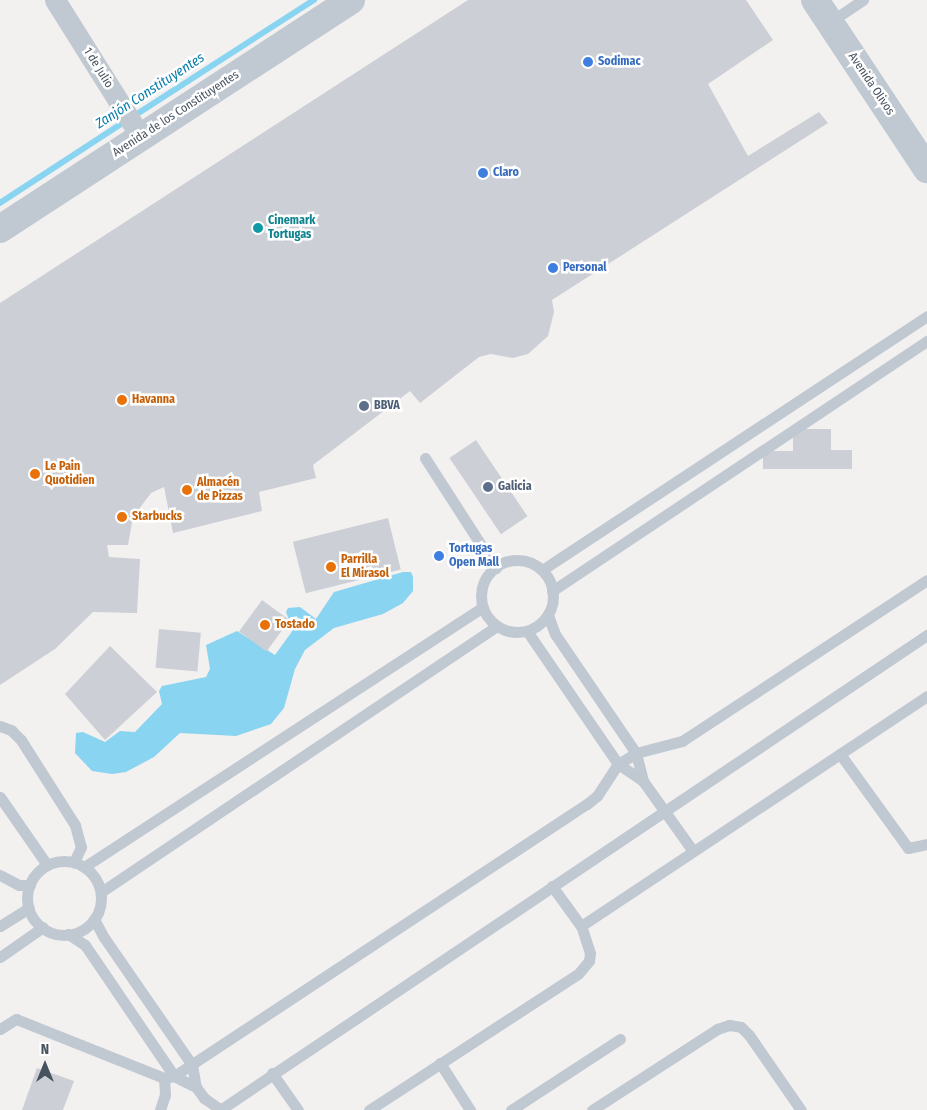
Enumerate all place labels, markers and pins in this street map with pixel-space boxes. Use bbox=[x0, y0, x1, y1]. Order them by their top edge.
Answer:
place label: Sodimac bbox=[598, 55, 641, 69]
marker: Sodimac bbox=[582, 56, 594, 68]
place label: Claro bbox=[493, 166, 519, 180]
marker: Claro bbox=[477, 167, 489, 179]
place label: Cinemark Tortugas bbox=[268, 214, 315, 242]
marker: Cinemark Tortugas bbox=[252, 222, 264, 234]
place label: Personal bbox=[563, 261, 607, 275]
marker: Personal bbox=[547, 262, 559, 274]
place label: Havanna bbox=[132, 393, 175, 407]
marker: Havanna bbox=[116, 394, 128, 406]
place label: BBVA bbox=[374, 399, 400, 413]
marker: BBVA bbox=[358, 400, 370, 412]
place label: Le Pain Quotidien bbox=[45, 460, 95, 488]
marker: Le Pain Quotidien bbox=[29, 468, 41, 480]
place label: Almacén de Pizzas bbox=[197, 476, 243, 504]
place label: Galicia bbox=[498, 480, 532, 494]
marker: Galicia bbox=[482, 481, 494, 493]
marker: Almacén de Pizzas bbox=[181, 484, 193, 496]
place label: Starbucks bbox=[132, 510, 182, 524]
marker: Starbucks bbox=[116, 511, 128, 523]
place label: Tortugas Open Mall bbox=[449, 542, 499, 570]
marker: Tortugas Open Mall bbox=[433, 550, 445, 562]
place label: Parrilla El Mirasol bbox=[341, 553, 389, 581]
marker: Parrilla El Mirasol bbox=[325, 561, 337, 573]
place label: Tostado bbox=[275, 618, 315, 632]
marker: Tostado bbox=[259, 619, 271, 631]

